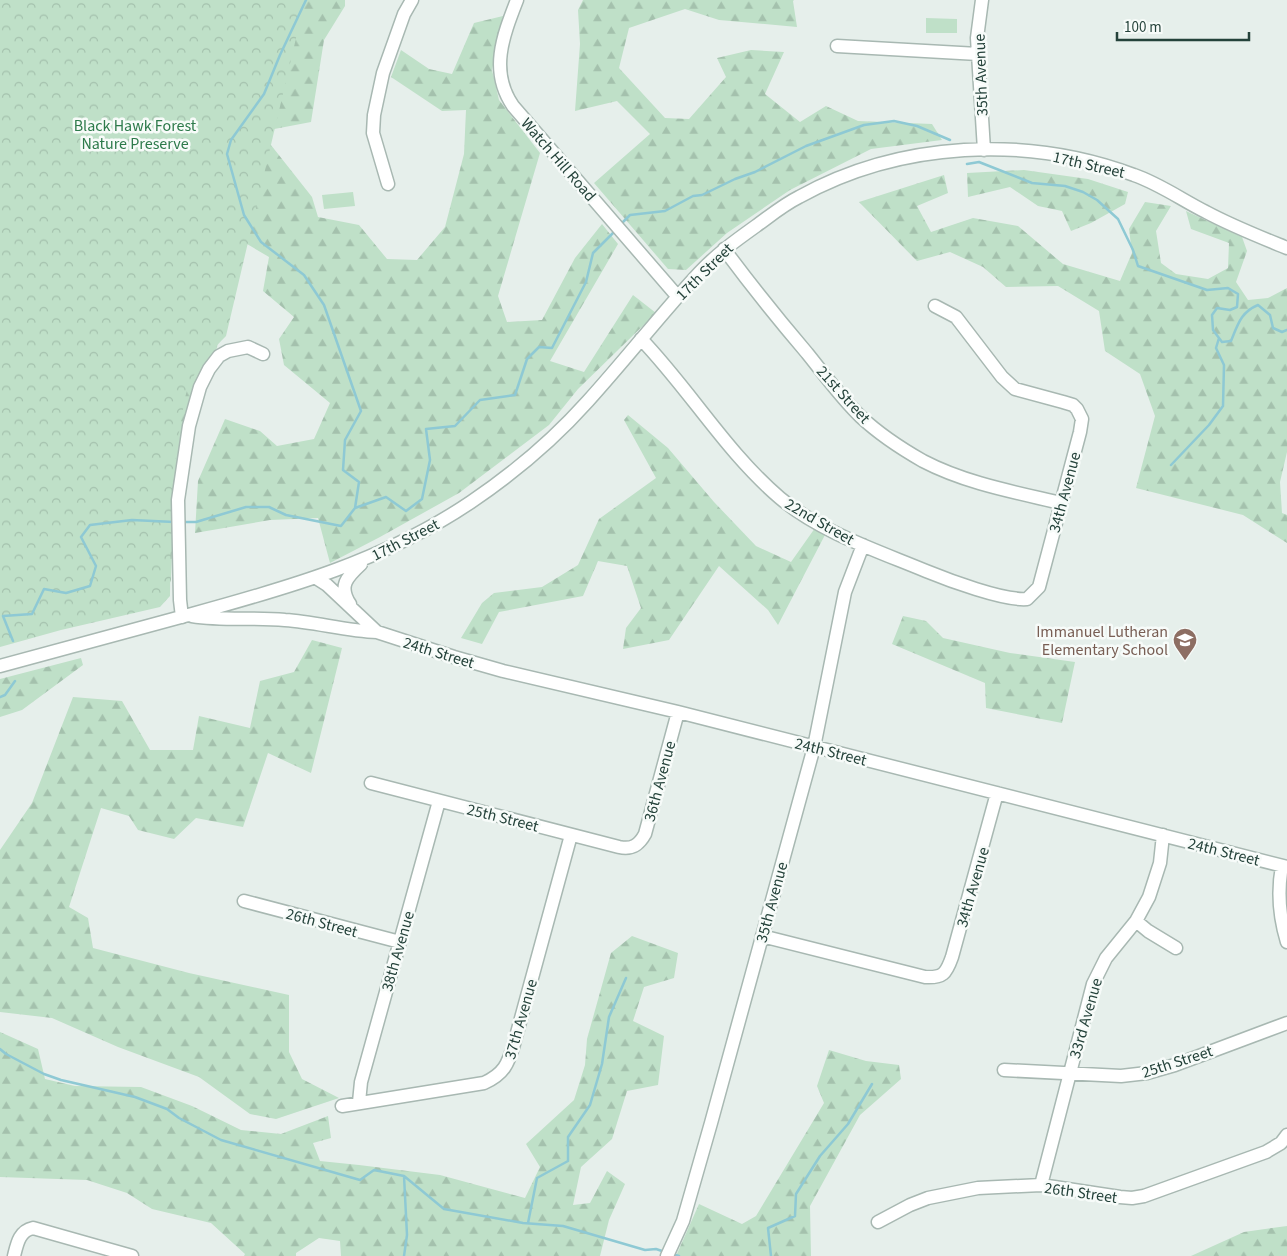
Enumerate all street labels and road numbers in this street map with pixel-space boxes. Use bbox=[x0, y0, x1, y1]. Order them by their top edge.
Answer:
street label: 35th Avenue bbox=[969, 33, 993, 117]
street label: Watch Hill Road bbox=[516, 113, 601, 206]
street label: 17th Street bbox=[1051, 146, 1128, 184]
street label: 17th Street bbox=[671, 238, 739, 305]
street label: 21st Street bbox=[811, 361, 876, 429]
street label: 34th Avenue bbox=[1044, 449, 1086, 535]
street label: 22nd Street bbox=[781, 493, 859, 551]
street label: 17th Street bbox=[368, 513, 444, 566]
street label: 24th Street bbox=[400, 632, 478, 674]
street label: 24th Street bbox=[793, 732, 870, 772]
street label: 36th Avenue bbox=[639, 738, 681, 824]
street label: 25th Street bbox=[465, 798, 542, 838]
street label: 24th Street bbox=[1186, 832, 1263, 872]
street label: 34th Avenue bbox=[951, 845, 995, 930]
street label: 35th Avenue bbox=[751, 859, 793, 945]
street label: 26th Street bbox=[283, 903, 361, 943]
street label: 38th Avenue bbox=[376, 909, 420, 994]
street label: 33rd Avenue bbox=[1064, 975, 1108, 1061]
street label: 37th Avenue bbox=[499, 977, 543, 1062]
street label: 25th Street bbox=[1139, 1040, 1216, 1084]
street label: 26th Street bbox=[1043, 1177, 1119, 1209]

